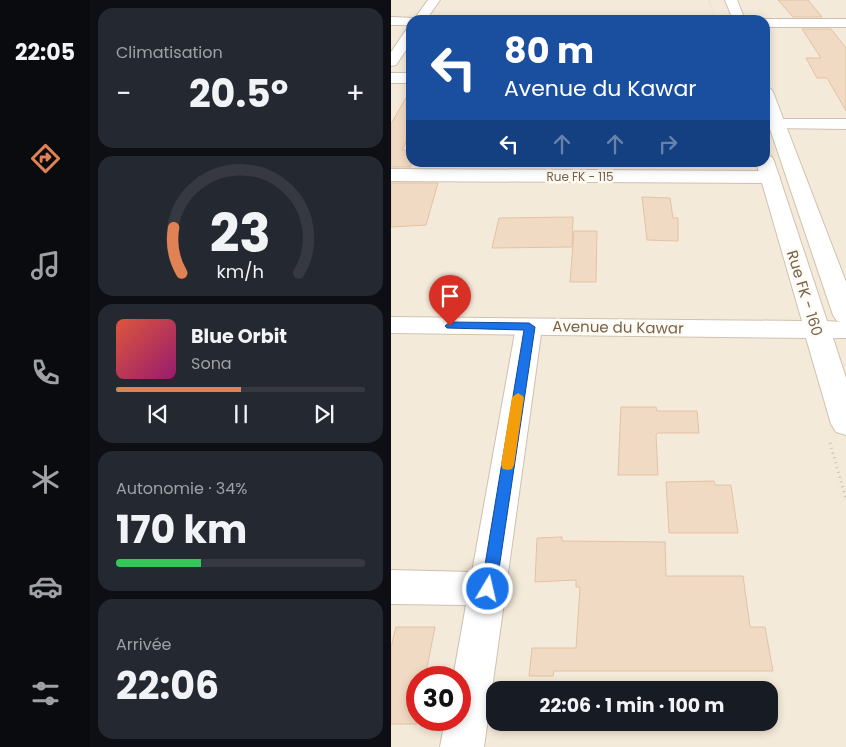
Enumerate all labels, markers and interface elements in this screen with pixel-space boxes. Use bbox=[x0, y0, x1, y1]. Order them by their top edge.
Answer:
text: 80 m bbox=[504, 26, 594, 75]
icon: left bbox=[421, 35, 486, 100]
text: 22:05 bbox=[15, 37, 75, 68]
text: Climatisation bbox=[116, 41, 223, 64]
text: 20.5° bbox=[189, 67, 288, 120]
text: Avenue du Kawar bbox=[504, 73, 696, 104]
text: − bbox=[116, 74, 131, 113]
text: + bbox=[346, 74, 365, 113]
icon: left bbox=[495, 130, 523, 158]
icon: ahead bbox=[548, 130, 576, 158]
icon: ahead bbox=[601, 130, 629, 158]
icon: right bbox=[654, 130, 682, 158]
icon: directions bbox=[28, 141, 63, 176]
street label: Rue FK - 115 bbox=[546, 168, 614, 185]
text: 23 bbox=[210, 197, 271, 270]
icon: music bbox=[28, 248, 63, 283]
street label: Rue FK - 160 bbox=[782, 248, 828, 338]
text: km/h bbox=[217, 259, 264, 284]
pin bbox=[429, 275, 471, 326]
icon: arrive bbox=[436, 282, 464, 310]
street label: Avenue du Kawar bbox=[552, 315, 684, 339]
text: Blue Orbit bbox=[191, 323, 287, 350]
text: Sona bbox=[191, 352, 232, 375]
icon: phone bbox=[28, 355, 63, 390]
icon: previous bbox=[144, 400, 172, 428]
icon: pause bbox=[227, 400, 255, 428]
icon: next bbox=[310, 400, 338, 428]
icon: climate bbox=[28, 462, 63, 497]
text: Autonomie · 34% bbox=[116, 477, 247, 500]
text: 170 km bbox=[116, 503, 247, 556]
position arrow bbox=[461, 562, 513, 614]
icon: car bbox=[28, 569, 63, 604]
text: Arrivée bbox=[116, 633, 171, 656]
text: 22:06 bbox=[116, 659, 219, 712]
speed limit sign: 30 bbox=[406, 666, 471, 731]
icon: filters bbox=[28, 676, 63, 711]
text: 22:06 · 1 min · 100 m bbox=[540, 692, 724, 719]

